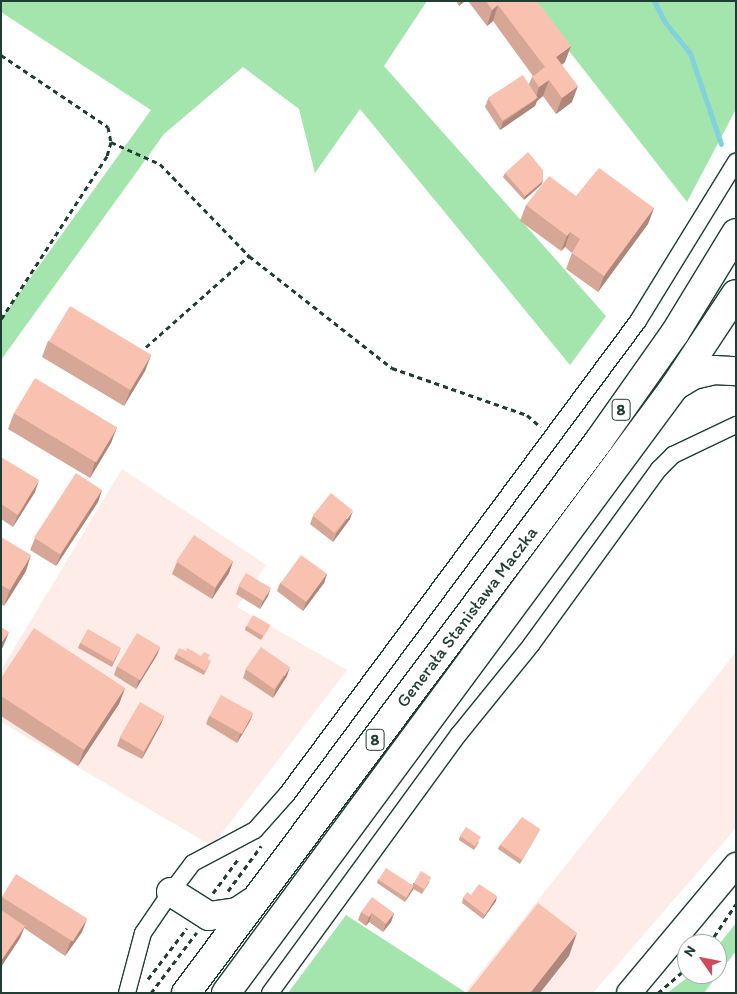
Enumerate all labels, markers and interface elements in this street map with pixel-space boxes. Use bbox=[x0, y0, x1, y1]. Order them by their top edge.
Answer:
road number: 8 bbox=[611, 396, 631, 424]
street label: Generała Stanisława Maczka bbox=[392, 522, 542, 712]
road number: 8 bbox=[365, 726, 385, 754]
north arrow bbox=[677, 934, 727, 984]
text: N bbox=[680, 943, 700, 960]

